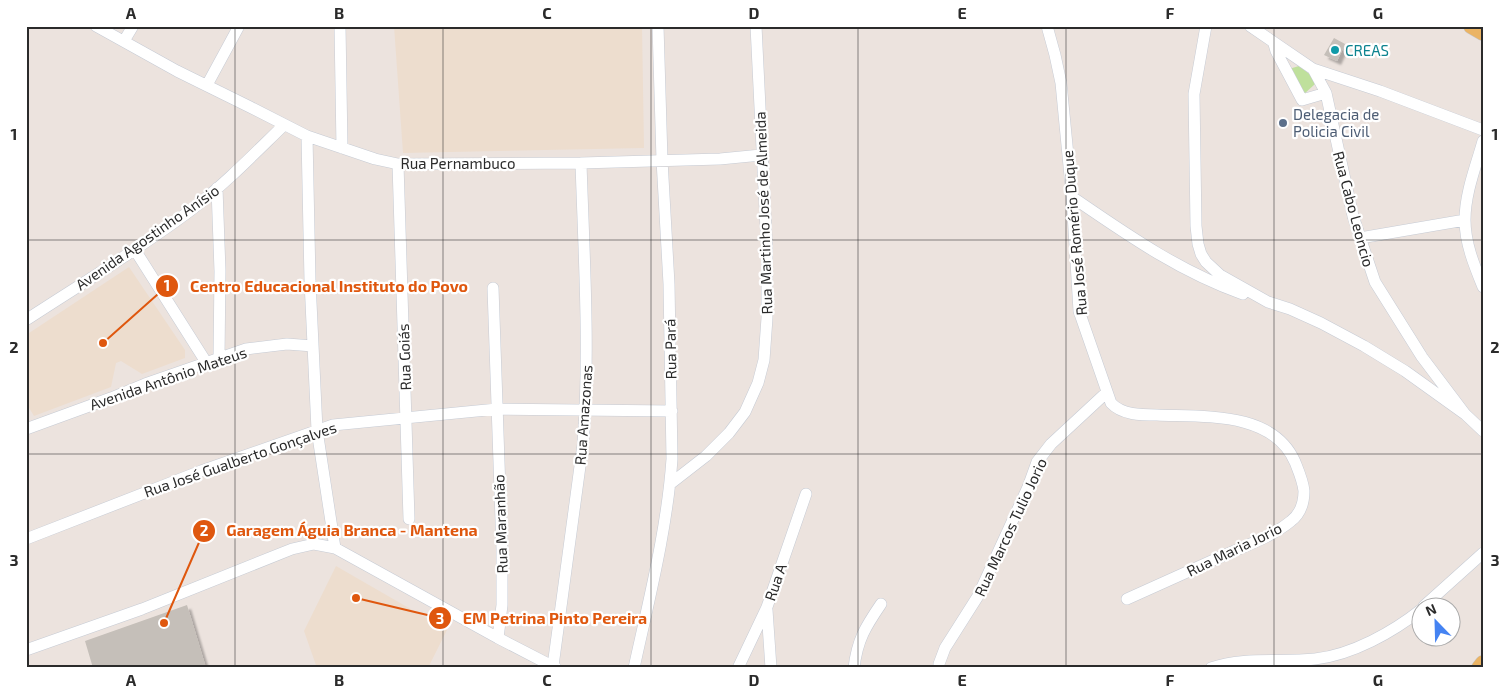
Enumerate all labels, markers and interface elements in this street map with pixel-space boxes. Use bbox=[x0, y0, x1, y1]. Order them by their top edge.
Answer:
text: A bbox=[126, 3, 137, 22]
text: B bbox=[334, 3, 344, 22]
text: C bbox=[542, 3, 552, 22]
text: D bbox=[749, 3, 760, 22]
text: E bbox=[957, 3, 967, 22]
text: F bbox=[1166, 3, 1175, 22]
text: G bbox=[1373, 3, 1383, 22]
place label: CREAS bbox=[1345, 41, 1389, 59]
marker: CREAS bbox=[1329, 44, 1341, 56]
place label: Delegacia de Policia Civil bbox=[1293, 105, 1379, 140]
street label: Rua Martinho José de Almeida bbox=[750, 111, 776, 315]
marker: Delegacia de Policia Civil bbox=[1277, 117, 1289, 129]
text: 1 bbox=[11, 124, 17, 143]
text: 1 bbox=[1492, 124, 1498, 143]
street label: Rua Cabo Leoncio bbox=[1330, 149, 1378, 269]
street label: Rua José Romério Duque bbox=[1058, 150, 1090, 316]
street label: Rua Pernambuco bbox=[400, 154, 516, 172]
street label: Avenida Agostinho Anísio bbox=[72, 181, 222, 293]
callout: Centro Educacional Instituto do Povo bbox=[154, 271, 478, 302]
text: 1 bbox=[164, 276, 170, 294]
text: Centro Educacional Instituto do Povo bbox=[190, 276, 468, 295]
street label: Rua Pará bbox=[660, 319, 680, 379]
street label: Rua Goiás bbox=[394, 323, 414, 391]
text: 2 bbox=[9, 337, 19, 356]
text: 2 bbox=[1490, 337, 1500, 356]
street label: Avenida Antônio Mateus bbox=[87, 343, 249, 413]
street label: Rua Amazonas bbox=[571, 364, 595, 466]
street label: Rua José Gualberto Gonçalves bbox=[141, 418, 339, 501]
street label: Rua Marcos Tulio Jorio bbox=[970, 455, 1050, 599]
street label: Rua Maranhão bbox=[489, 474, 511, 574]
callout: Garagem Águia Branca - Mantena bbox=[192, 515, 488, 546]
street label: Rua Maria Jorio bbox=[1183, 518, 1285, 580]
text: Garagem Águia Branca - Mantena bbox=[226, 520, 478, 539]
text: 2 bbox=[200, 521, 209, 539]
text: 3 bbox=[9, 550, 19, 569]
text: 3 bbox=[1490, 550, 1500, 569]
street label: Rua A bbox=[760, 560, 790, 603]
north arrow bbox=[1412, 596, 1462, 646]
text: N bbox=[1423, 600, 1439, 619]
callout: EM Petrina Pinto Pereira bbox=[428, 603, 657, 634]
text: EM Petrina Pinto Pereira bbox=[463, 608, 647, 627]
text: 3 bbox=[436, 609, 444, 627]
text: A bbox=[126, 670, 137, 689]
text: B bbox=[334, 670, 344, 689]
text: C bbox=[542, 670, 552, 689]
text: D bbox=[749, 670, 760, 689]
text: E bbox=[957, 670, 967, 689]
text: F bbox=[1166, 670, 1175, 689]
text: G bbox=[1373, 670, 1383, 689]

